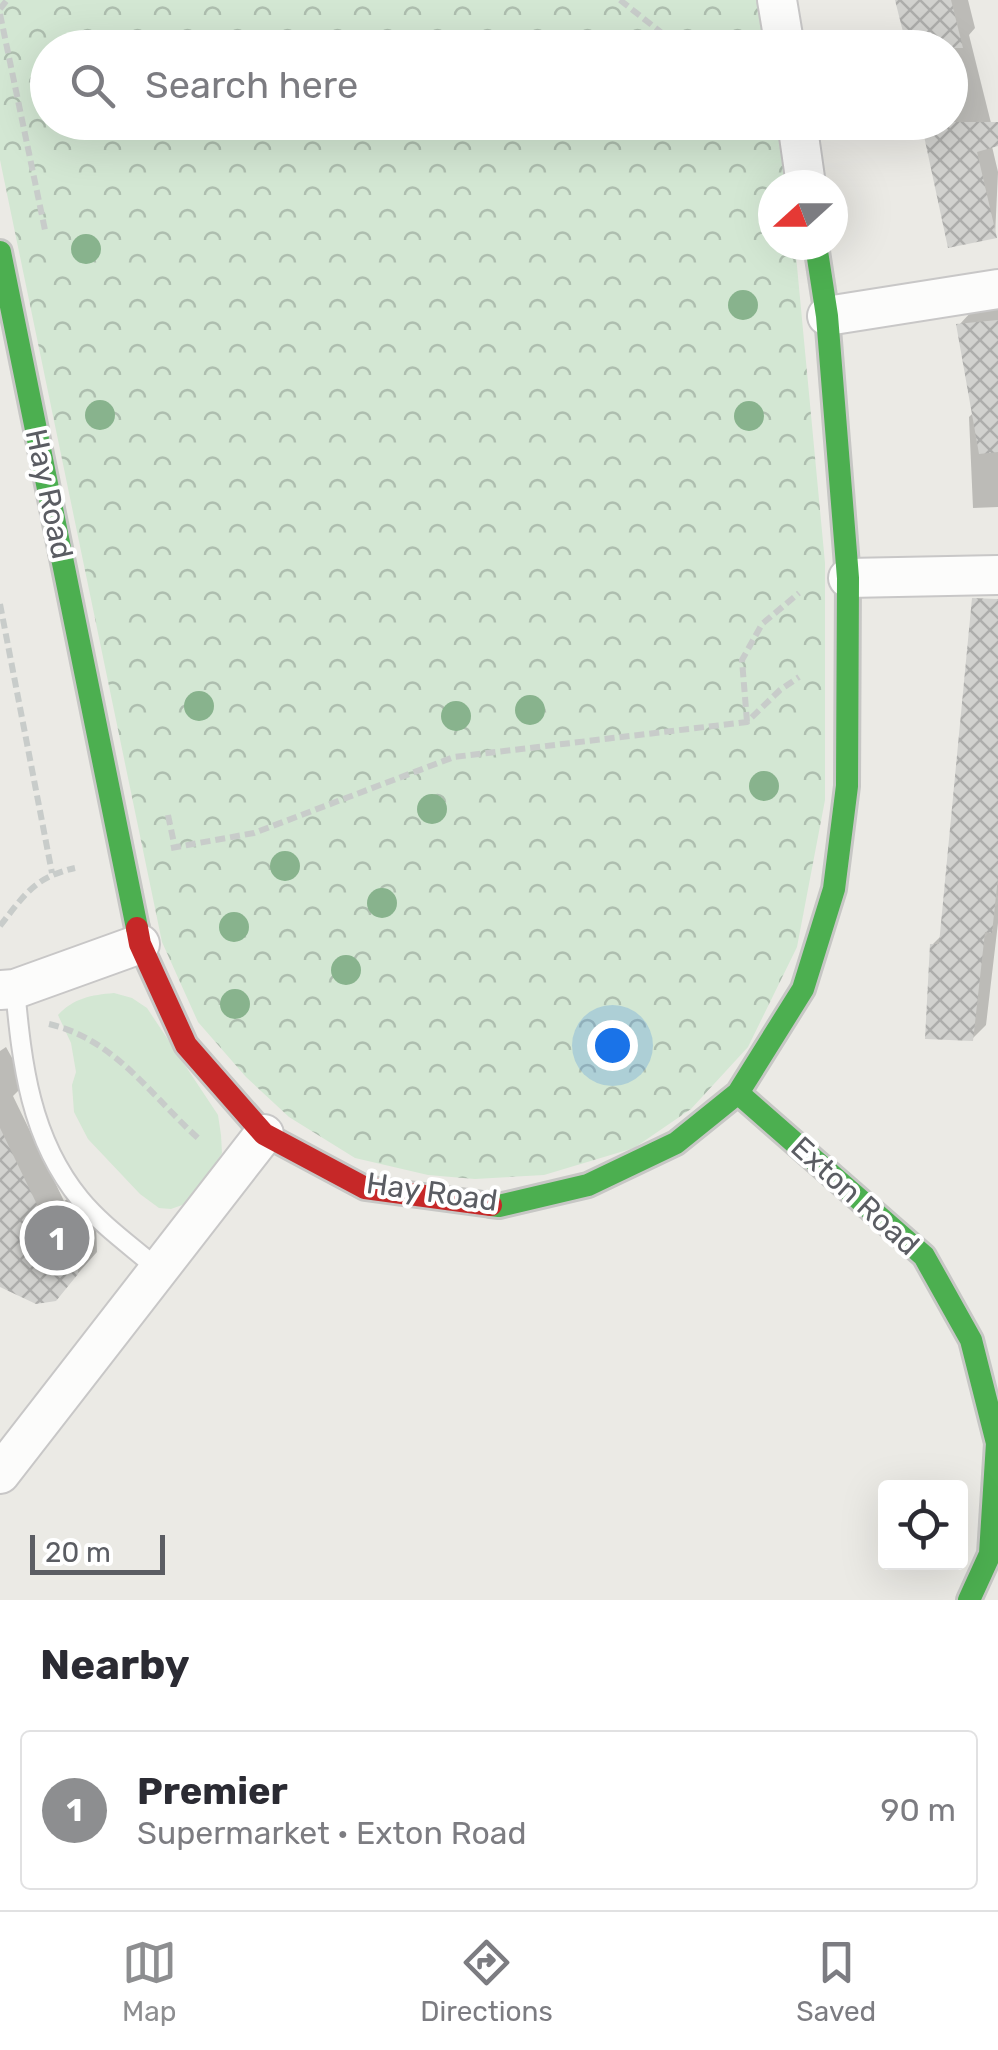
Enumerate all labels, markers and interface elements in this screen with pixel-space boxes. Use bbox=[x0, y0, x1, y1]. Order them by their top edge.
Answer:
search box bbox=[30, 30, 968, 140]
icon: search bbox=[65, 58, 120, 113]
text: Search here bbox=[145, 62, 358, 108]
north arrow bbox=[758, 170, 848, 260]
street label: Hay Road bbox=[18, 426, 80, 562]
your location bbox=[587, 1020, 638, 1071]
street label: Exton Road bbox=[784, 1129, 926, 1263]
street label: Hay Road bbox=[364, 1165, 500, 1219]
pin: 1 bbox=[24, 1200, 90, 1276]
map controls bbox=[878, 1480, 968, 1570]
button: locate bbox=[878, 1480, 968, 1570]
scale bar bbox=[30, 1530, 165, 1574]
text: 20 m bbox=[45, 1536, 111, 1569]
text: Nearby bbox=[40, 1640, 190, 1690]
text: Premier bbox=[137, 1768, 288, 1814]
text: 1 bbox=[67, 1791, 82, 1829]
text: 90 m bbox=[880, 1791, 956, 1829]
text: Supermarket · Exton Road bbox=[137, 1814, 526, 1852]
tab: Map bbox=[122, 1935, 177, 2028]
tab: Directions bbox=[420, 1935, 553, 2028]
tab: Saved bbox=[796, 1935, 876, 2028]

